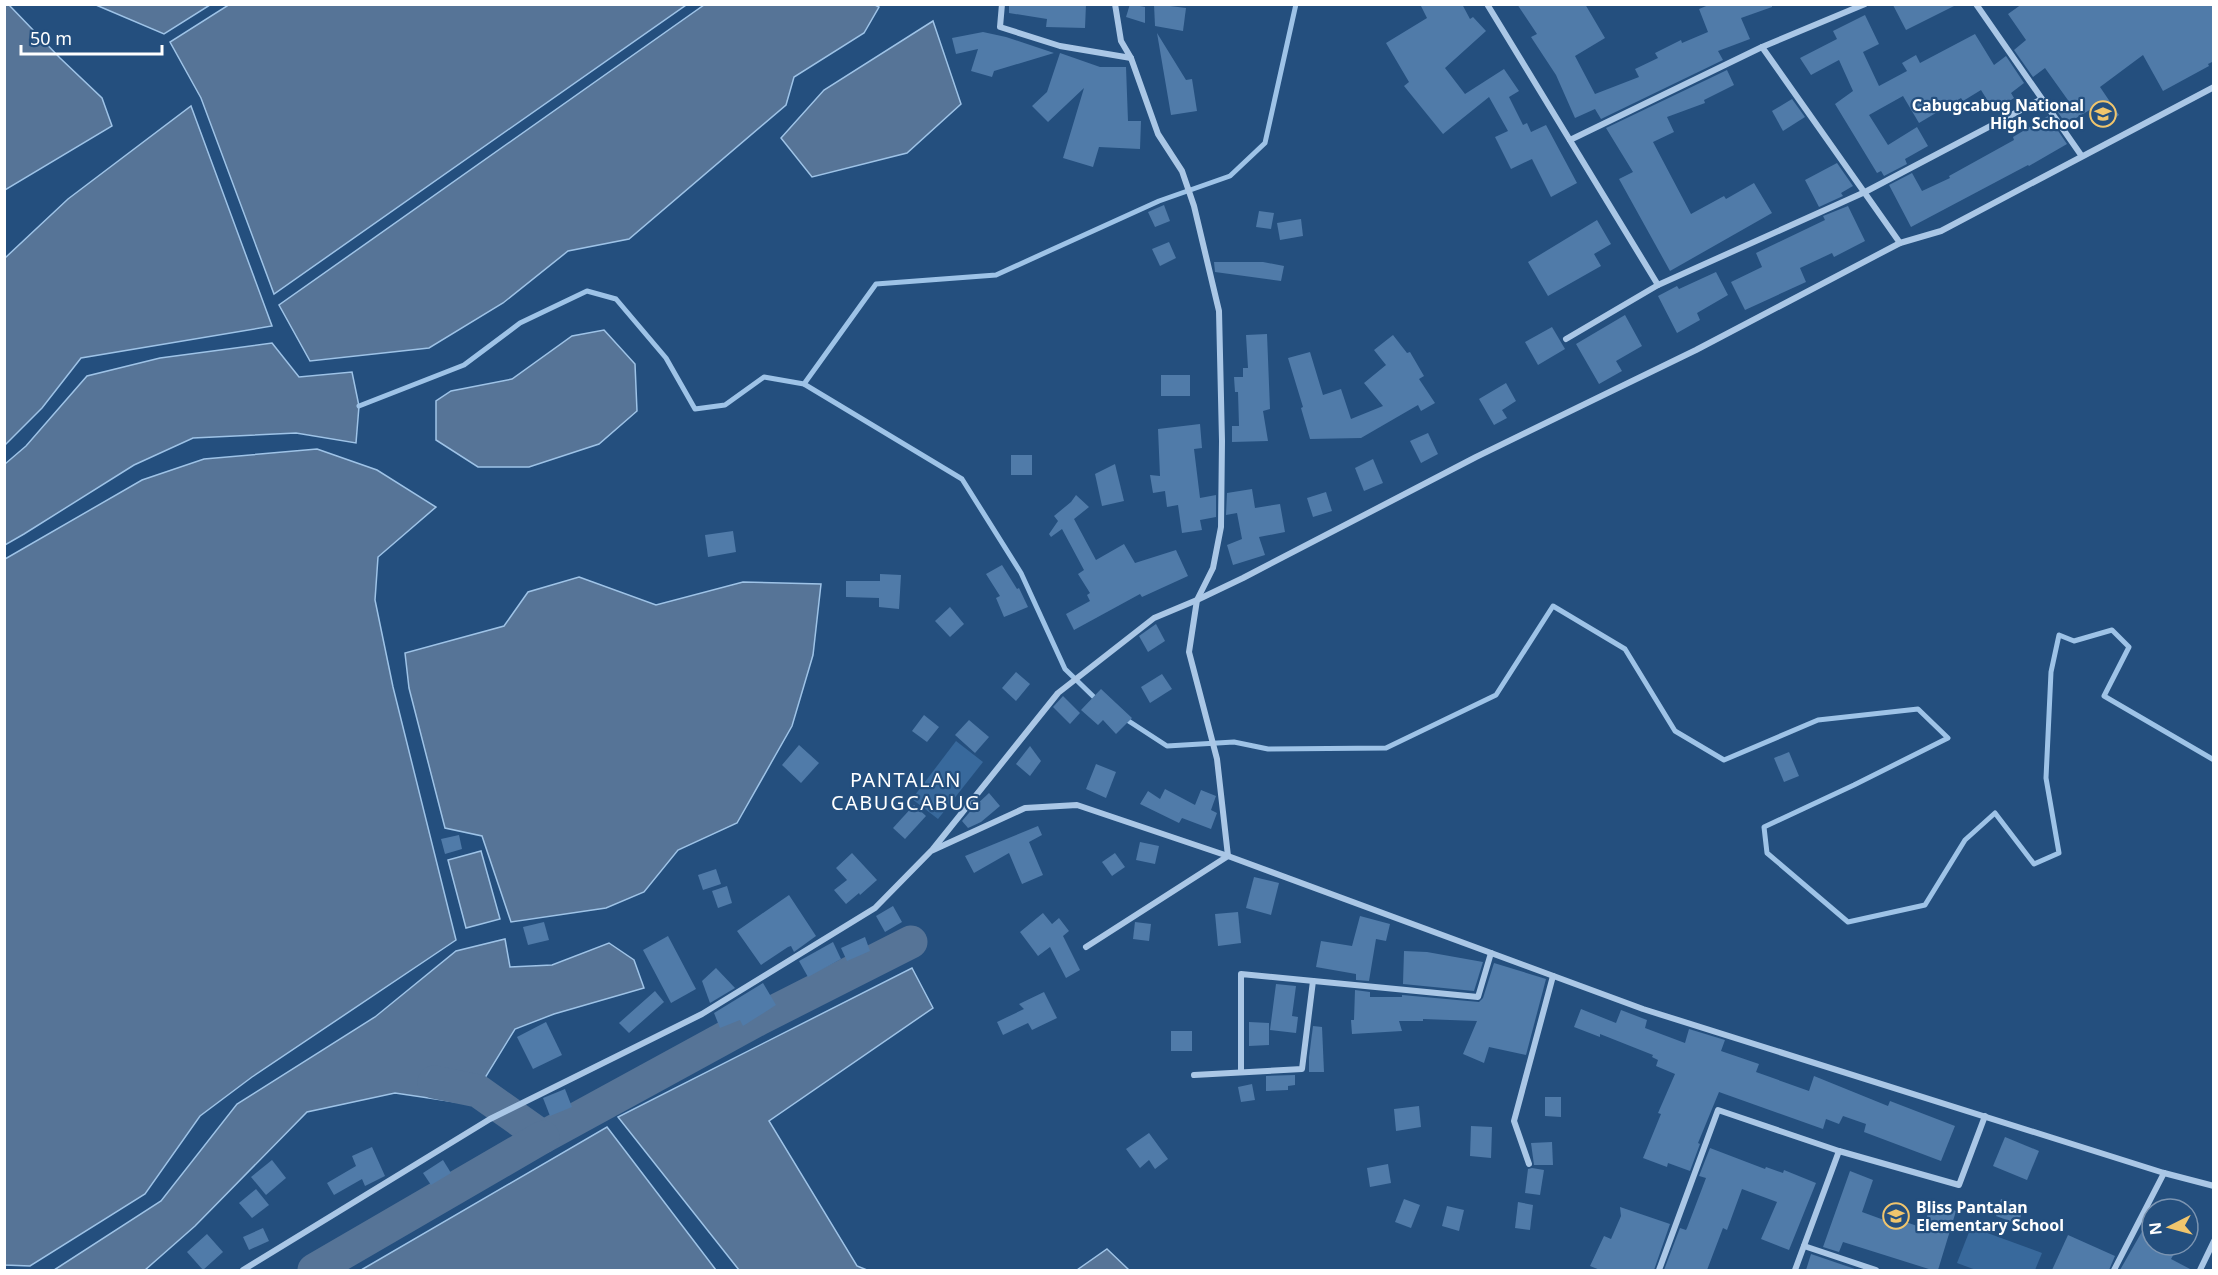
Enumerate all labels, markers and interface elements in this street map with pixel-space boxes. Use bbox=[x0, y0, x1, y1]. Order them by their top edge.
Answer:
scale bar bbox=[21, 18, 162, 56]
text: 50 m bbox=[30, 26, 72, 50]
place label: Cabugcabug National High School bbox=[1912, 94, 2084, 134]
school or university icon: Cabugcabug National High School bbox=[2088, 99, 2118, 129]
district label: PANTALAN CABUGCABUG bbox=[831, 766, 981, 816]
place label: Bliss Pantalan Elementary School bbox=[1916, 1196, 2064, 1236]
north arrow bbox=[2140, 1197, 2200, 1257]
school or university icon: Bliss Pantalan Elementary School bbox=[1881, 1201, 1911, 1231]
text: N bbox=[2143, 1221, 2167, 1236]

